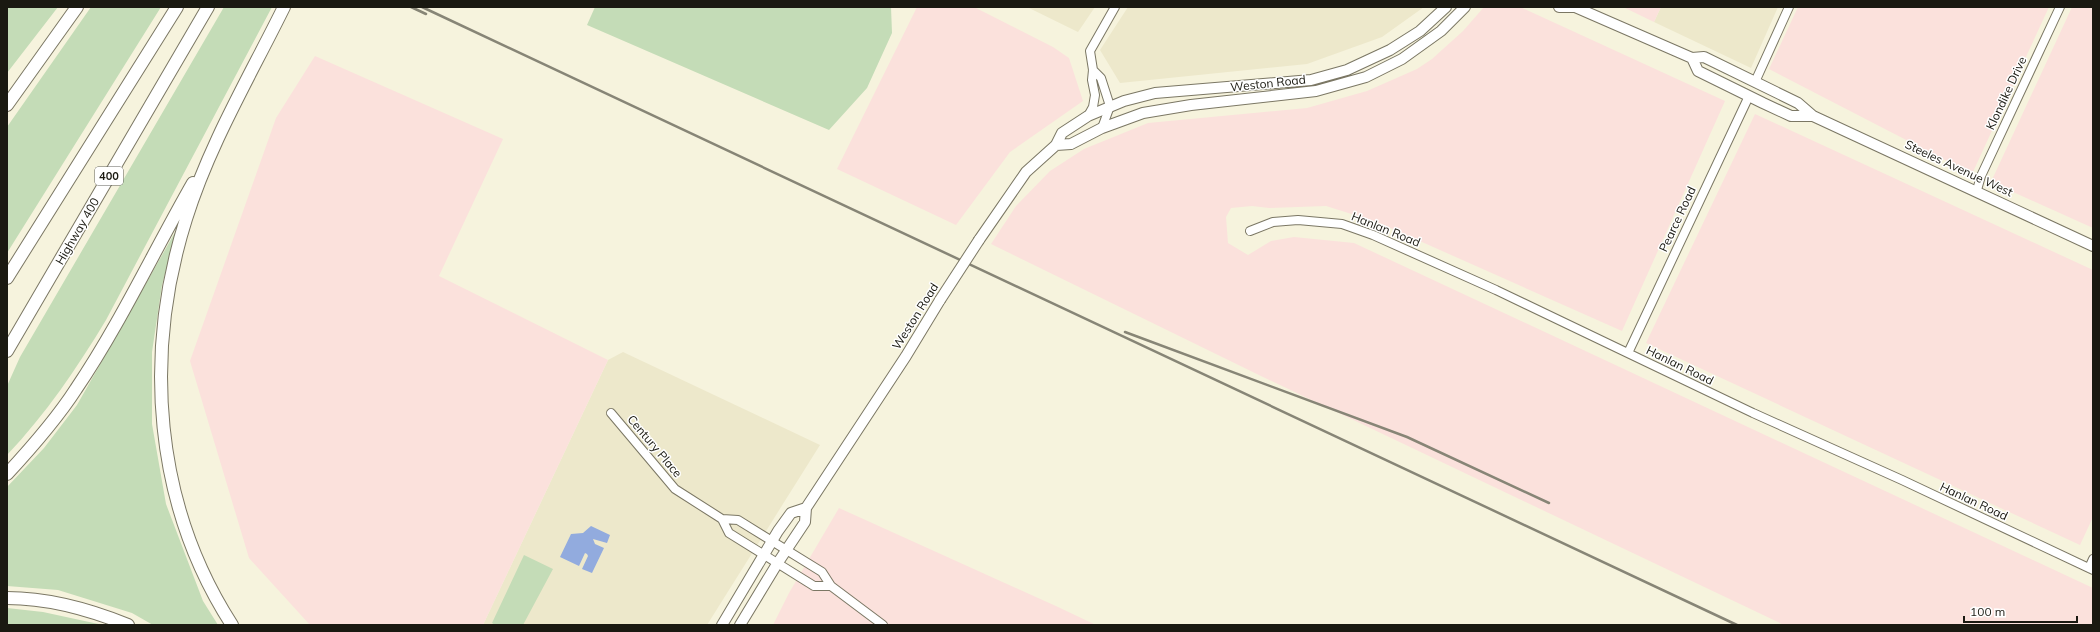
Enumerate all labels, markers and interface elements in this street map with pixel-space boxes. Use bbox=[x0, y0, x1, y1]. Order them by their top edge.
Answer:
street label: Klondike Drive bbox=[1982, 54, 2030, 132]
street label: Weston Road bbox=[1230, 72, 1306, 94]
street label: Steeles Avenue West bbox=[1903, 136, 2015, 200]
road number: 400 bbox=[95, 167, 123, 185]
street label: Pearce Road bbox=[1655, 184, 1699, 254]
street label: Highway 400 bbox=[52, 195, 102, 267]
street label: Hanlan Road bbox=[1349, 208, 1423, 250]
street label: Weston Road bbox=[889, 280, 941, 352]
street label: Hanlan Road bbox=[1644, 342, 1716, 388]
street label: Century Place bbox=[625, 412, 685, 480]
street label: Hanlan Road bbox=[1938, 479, 2010, 523]
scale bar bbox=[1964, 598, 2077, 624]
text: 100 m bbox=[1970, 604, 2005, 619]

